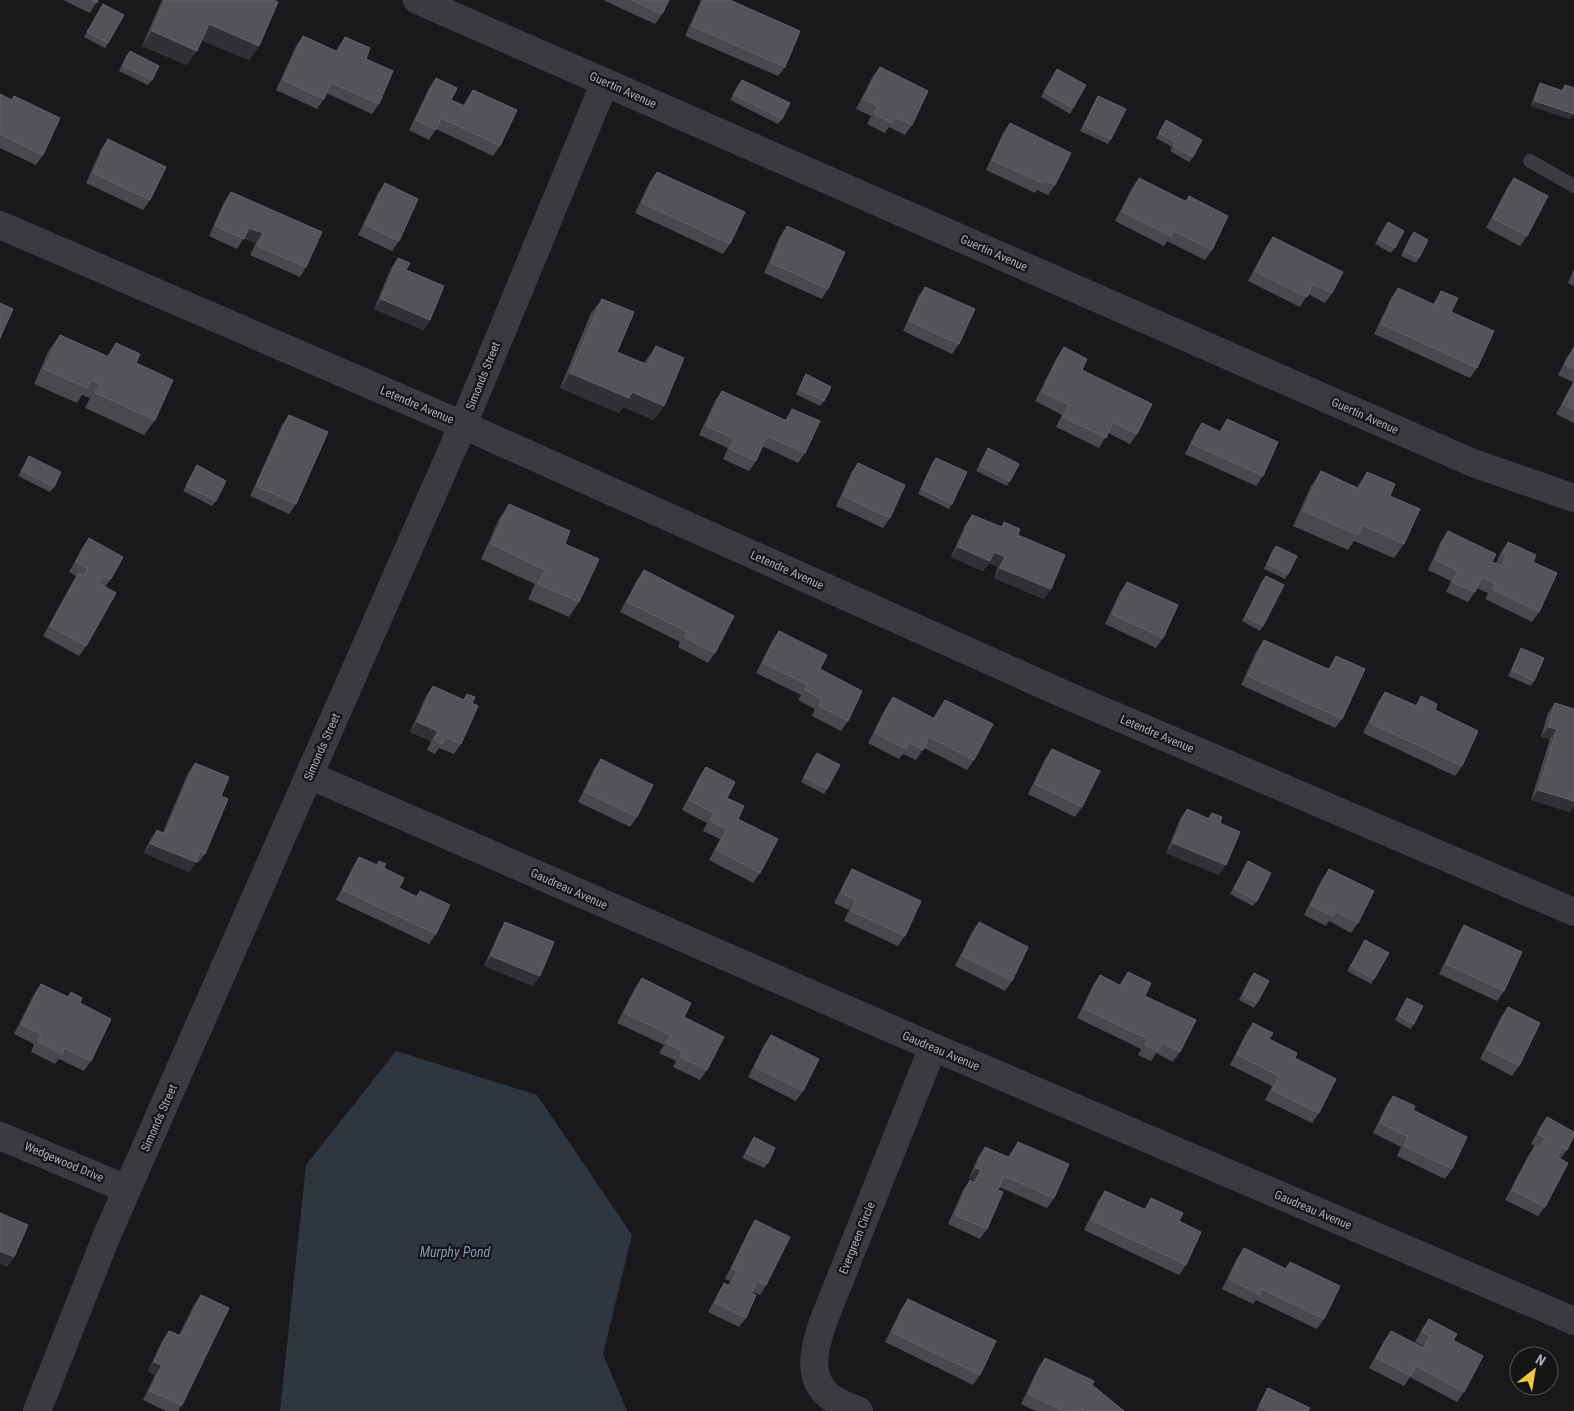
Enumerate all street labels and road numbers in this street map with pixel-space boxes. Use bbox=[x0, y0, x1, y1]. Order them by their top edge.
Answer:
street label: Guertin Avenue bbox=[587, 69, 659, 111]
street label: Guertin Avenue bbox=[958, 232, 1030, 274]
street label: Simonds Street bbox=[463, 340, 503, 412]
street label: Letendre Avenue bbox=[378, 383, 456, 427]
street label: Guertin Avenue bbox=[1329, 395, 1401, 437]
street label: Letendre Avenue bbox=[748, 548, 826, 593]
street label: Simonds Street bbox=[301, 711, 343, 783]
street label: Letendre Avenue bbox=[1118, 712, 1196, 756]
street label: Gaudreau Avenue bbox=[528, 866, 610, 912]
street label: Gaudreau Avenue bbox=[900, 1028, 982, 1074]
street label: Simonds Street bbox=[138, 1082, 180, 1154]
street label: Wedgewood Drive bbox=[22, 1139, 106, 1185]
street label: Gaudreau Avenue bbox=[1272, 1187, 1354, 1233]
street label: Evergreen Circle bbox=[836, 1200, 878, 1276]

